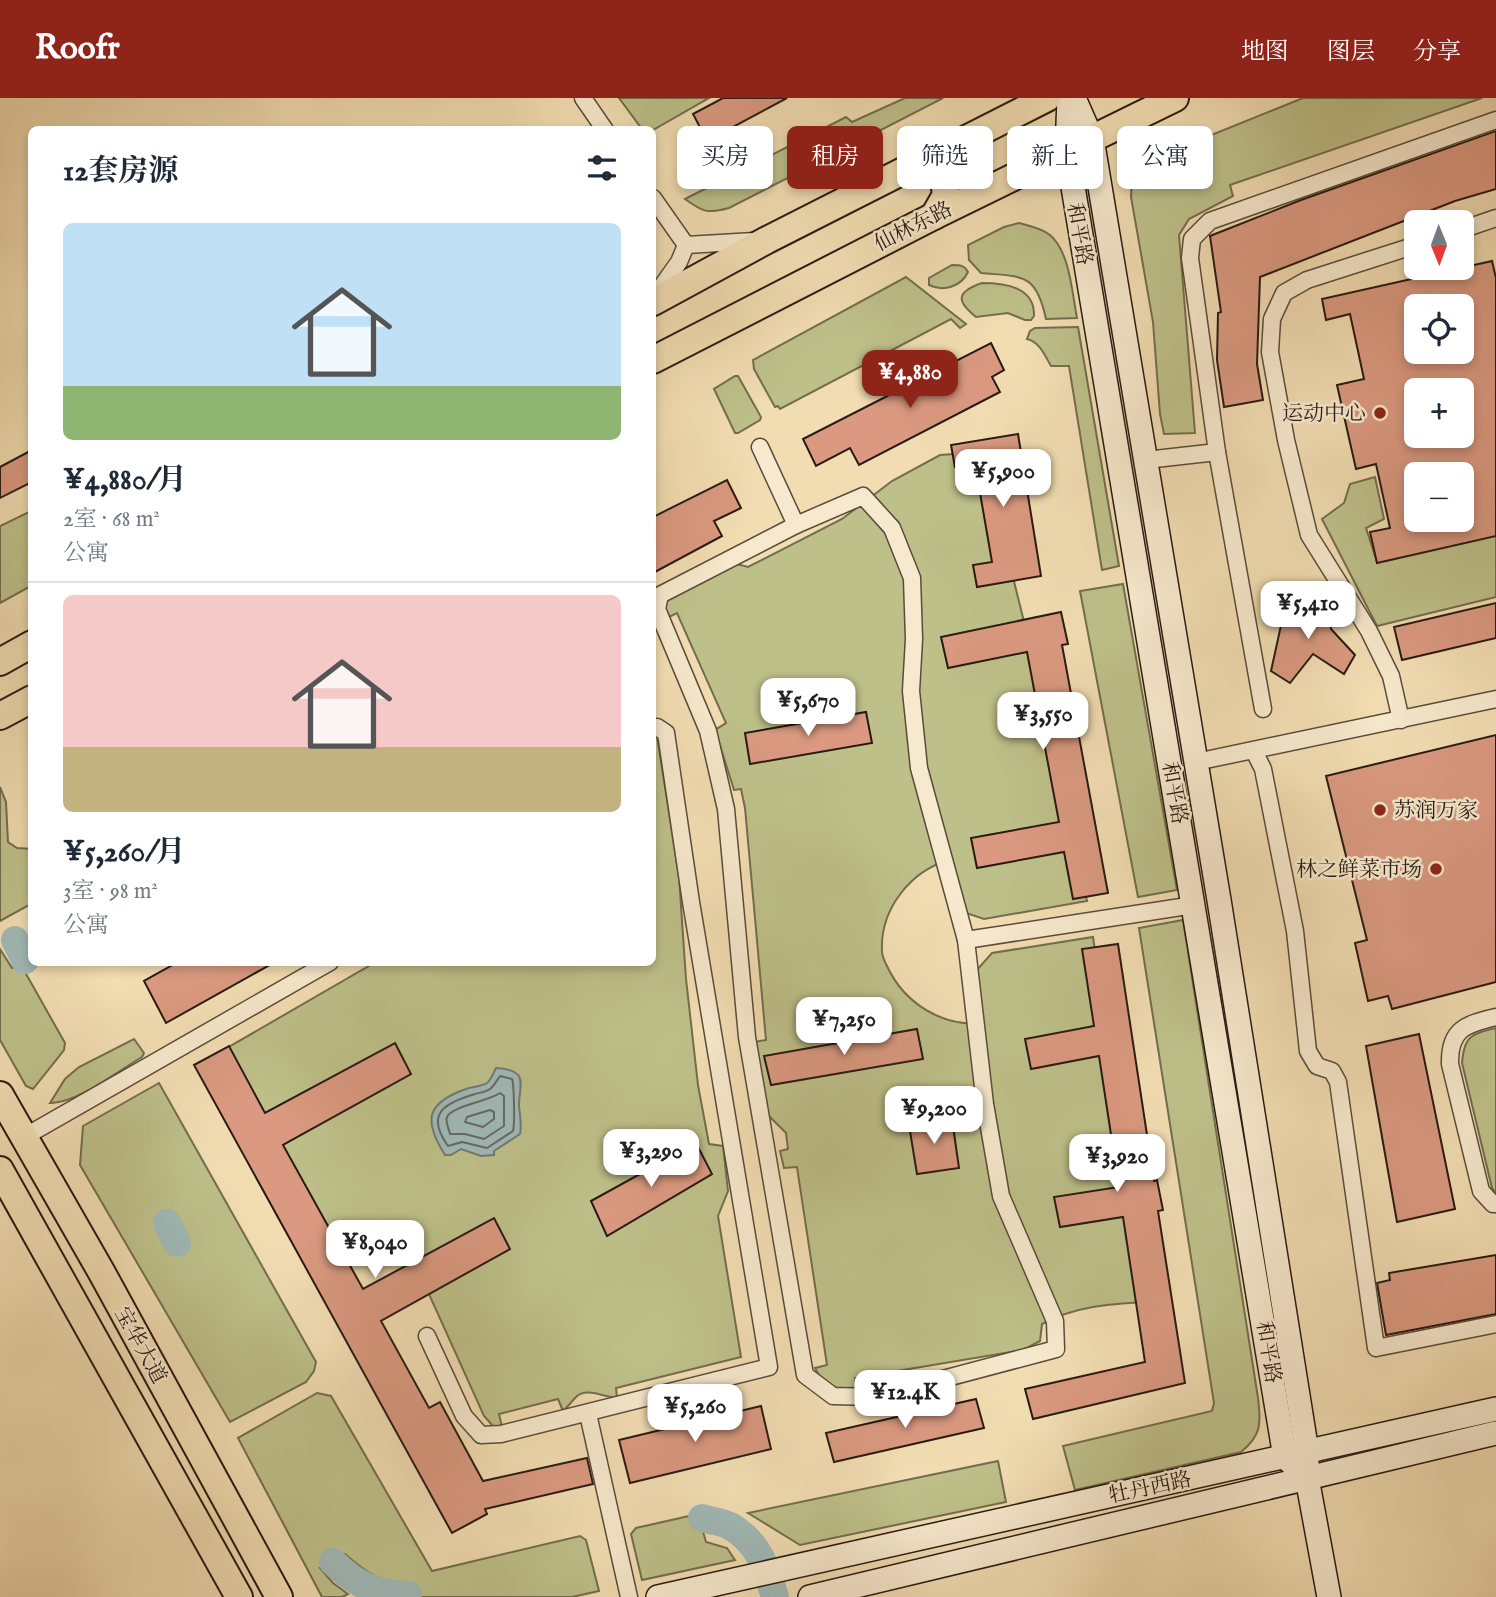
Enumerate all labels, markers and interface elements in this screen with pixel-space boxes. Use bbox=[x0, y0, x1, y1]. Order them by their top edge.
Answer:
text: Roofr bbox=[35, 28, 120, 70]
text: 地图 bbox=[1241, 37, 1289, 68]
text: 图层 bbox=[1327, 37, 1375, 68]
text: 分享 bbox=[1413, 37, 1461, 68]
chip: 买房 bbox=[677, 126, 773, 189]
chip: 租房 bbox=[787, 126, 883, 189]
chip: 筛选 bbox=[897, 126, 993, 189]
chip: 新上 bbox=[1007, 126, 1103, 189]
chip: 公寓 bbox=[1117, 126, 1213, 189]
icon: filters bbox=[583, 149, 621, 187]
text: 12套房源 bbox=[63, 153, 178, 191]
street label: 仙林东路 bbox=[870, 196, 957, 258]
street label: 和平路 bbox=[1060, 201, 1097, 268]
north arrow bbox=[1404, 210, 1474, 280]
map controls bbox=[1404, 210, 1474, 532]
icon: home bbox=[279, 269, 405, 395]
button: locate bbox=[1404, 294, 1474, 364]
pin: ¥4,880 bbox=[853, 350, 967, 410]
text: ¥4,880 bbox=[878, 358, 942, 387]
button: + bbox=[1404, 378, 1474, 448]
place label: 运动中心 bbox=[1282, 401, 1366, 428]
marker: 运动中心 bbox=[1372, 405, 1388, 421]
pin: ¥5,900 bbox=[946, 450, 1060, 509]
text: ¥5,900 bbox=[971, 457, 1035, 486]
text: ¥4,880/月 bbox=[63, 462, 187, 500]
button: − bbox=[1404, 462, 1474, 532]
text: 2室 · 68 m² bbox=[63, 505, 160, 534]
text: 公寓 bbox=[63, 539, 109, 568]
pin: ¥5,410 bbox=[1251, 582, 1365, 641]
text: ¥5,410 bbox=[1277, 589, 1339, 618]
icon: home bbox=[279, 641, 405, 767]
pin: ¥5,670 bbox=[751, 678, 865, 738]
text: ¥5,670 bbox=[777, 686, 839, 715]
pin: ¥3,550 bbox=[986, 692, 1100, 752]
text: ¥3,550 bbox=[1013, 700, 1073, 729]
street label: 和平路 bbox=[1155, 760, 1192, 827]
place label: 苏润万家 bbox=[1394, 798, 1478, 825]
marker: 苏润万家 bbox=[1372, 802, 1388, 818]
text: ¥5,260/月 bbox=[63, 834, 185, 872]
place label: 林之鲜菜市场 bbox=[1296, 857, 1422, 884]
marker: 林之鲜菜市场 bbox=[1428, 861, 1444, 877]
text: 3室 · 98 m² bbox=[63, 877, 158, 906]
text: 公寓 bbox=[63, 911, 109, 940]
pin: ¥7,250 bbox=[787, 998, 901, 1057]
text: ¥7,250 bbox=[812, 1005, 876, 1034]
pin: ¥9,200 bbox=[877, 1086, 991, 1146]
text: ¥9,200 bbox=[901, 1094, 967, 1123]
pin: ¥3,290 bbox=[594, 1130, 708, 1189]
pin: ¥3,920 bbox=[1060, 1134, 1174, 1194]
text: ¥3,290 bbox=[619, 1137, 683, 1166]
text: ¥3,920 bbox=[1085, 1142, 1149, 1171]
pin: ¥8,040 bbox=[318, 1220, 432, 1280]
text: ¥8,040 bbox=[342, 1228, 408, 1257]
street label: 宝华大道 bbox=[108, 1302, 172, 1389]
street label: 和平路 bbox=[1249, 1319, 1286, 1385]
pin: ¥12.4K bbox=[848, 1370, 962, 1430]
text: ¥12.4K bbox=[870, 1378, 940, 1407]
pin: ¥5,260 bbox=[638, 1384, 752, 1444]
text: ¥5,260 bbox=[663, 1392, 727, 1421]
street label: 牡丹西路 bbox=[1106, 1467, 1194, 1510]

